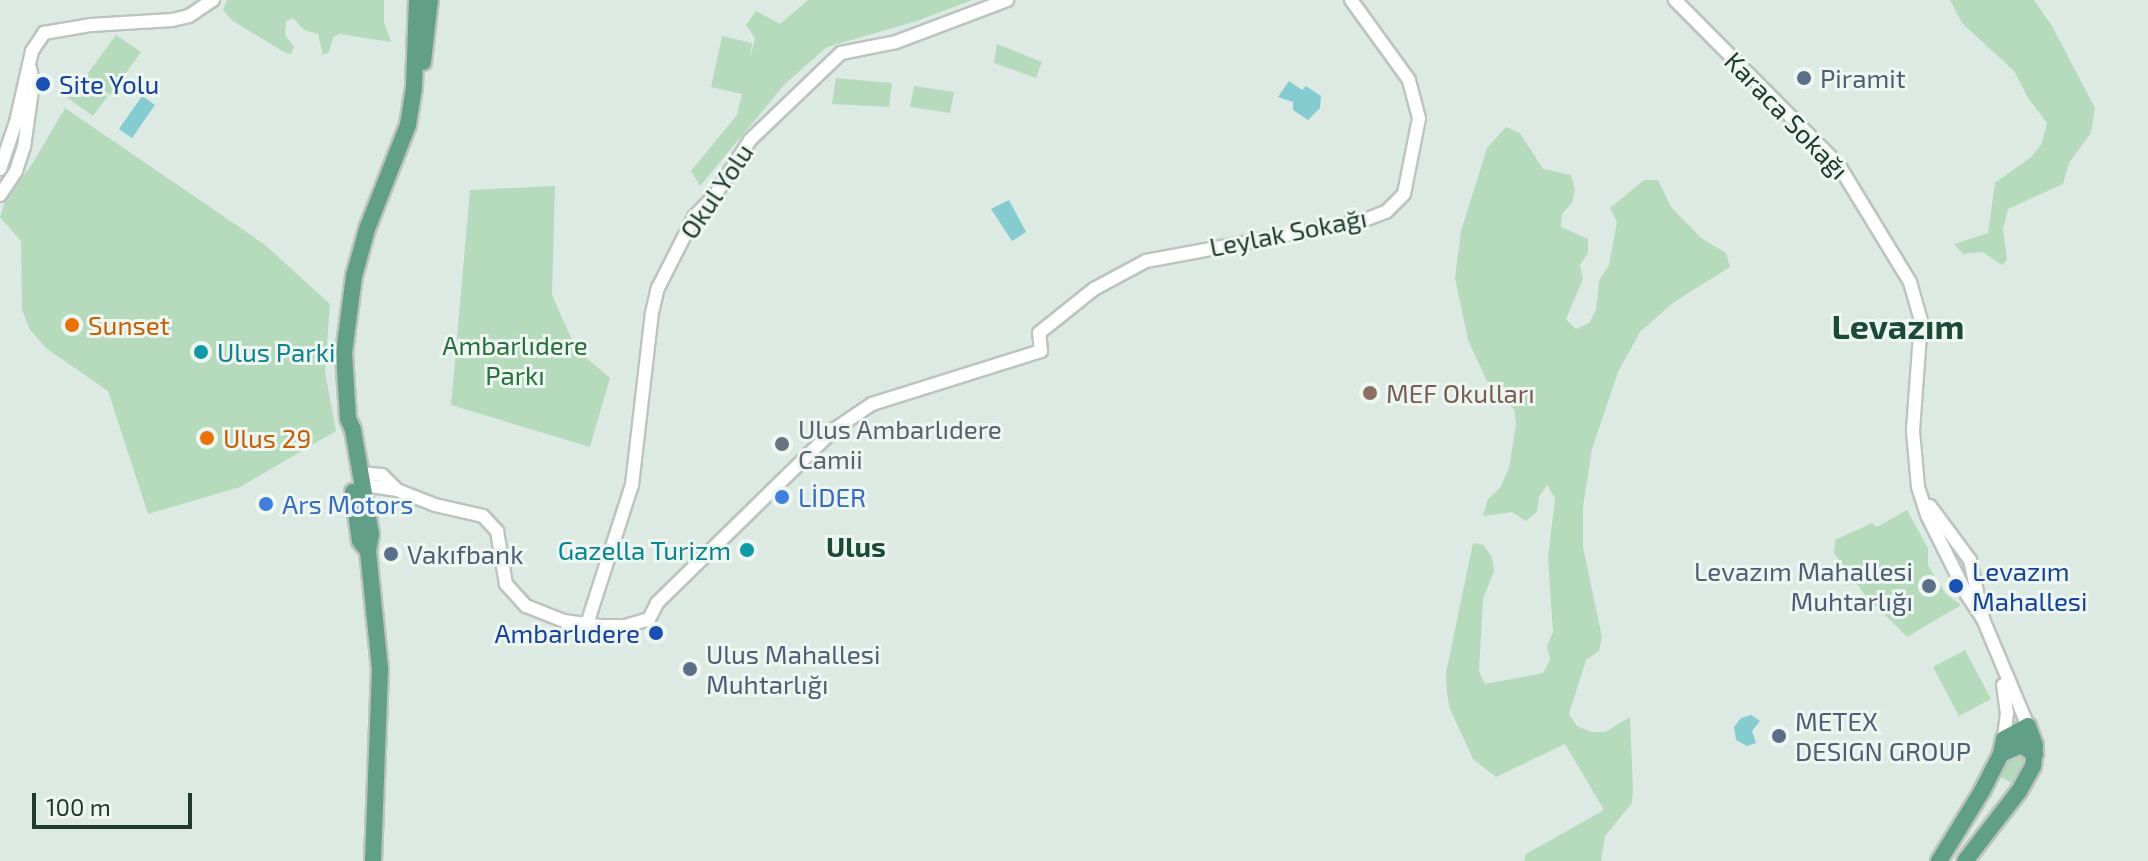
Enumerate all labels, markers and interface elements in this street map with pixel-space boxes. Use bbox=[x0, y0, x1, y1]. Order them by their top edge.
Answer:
street label: Karaca Sokağı bbox=[1718, 45, 1856, 185]
place label: Piramit bbox=[1820, 62, 1906, 94]
place label: Site Yolu bbox=[59, 68, 160, 100]
marker: Piramit bbox=[1795, 69, 1813, 87]
marker: Site Yolu bbox=[34, 75, 52, 93]
street label: Okul Yolu bbox=[672, 137, 760, 245]
street label: Leylak Sokağı bbox=[1207, 201, 1369, 263]
district label: Levazım bbox=[1832, 306, 1964, 346]
place label: Sunset bbox=[88, 309, 170, 341]
marker: Sunset bbox=[63, 316, 81, 334]
park label: Ambarlıdere Parkı bbox=[442, 329, 588, 390]
place label: Ulus Parki bbox=[217, 336, 335, 368]
marker: Ulus Parki bbox=[192, 343, 210, 361]
place label: MEF Okulları bbox=[1386, 377, 1535, 409]
marker: MEF Okulları bbox=[1361, 384, 1379, 402]
place label: Ulus Ambarlıdere Camii bbox=[798, 413, 1002, 474]
place label: Ulus 29 bbox=[223, 422, 311, 454]
marker: Ulus 29 bbox=[198, 429, 216, 447]
marker: Ulus Ambarlıdere Camii bbox=[773, 435, 791, 453]
place label: LİDER bbox=[798, 481, 866, 513]
place label: Ars Motors bbox=[282, 488, 413, 520]
marker: LİDER bbox=[773, 488, 791, 506]
marker: Ars Motors bbox=[257, 495, 275, 513]
district label: Ulus bbox=[826, 529, 886, 563]
place label: Gazella Turizm bbox=[557, 534, 731, 566]
place label: Vakıfbank bbox=[407, 538, 523, 570]
marker: Gazella Turizm bbox=[738, 541, 756, 559]
marker: Vakıfbank bbox=[382, 545, 400, 563]
place label: Levazım Mahallesi Muhtarlığı bbox=[1694, 555, 1913, 616]
place label: Levazım Mahallesi bbox=[1972, 555, 2088, 616]
marker: Levazım Mahallesi Muhtarlığı bbox=[1920, 577, 1938, 595]
marker: Levazım Mahallesi bbox=[1947, 577, 1965, 595]
place label: Ambarlıdere bbox=[494, 617, 640, 649]
marker: Ambarlıdere bbox=[647, 624, 665, 642]
place label: Ulus Mahallesi Muhtarlığı bbox=[706, 638, 880, 700]
marker: Ulus Mahallesi Muhtarlığı bbox=[681, 660, 699, 678]
place label: METEX DESIGN GROUP bbox=[1795, 705, 1971, 766]
marker: METEX DESIGN GROUP bbox=[1770, 727, 1788, 745]
scale bar bbox=[36, 777, 196, 827]
text: 100 m bbox=[46, 792, 111, 821]

